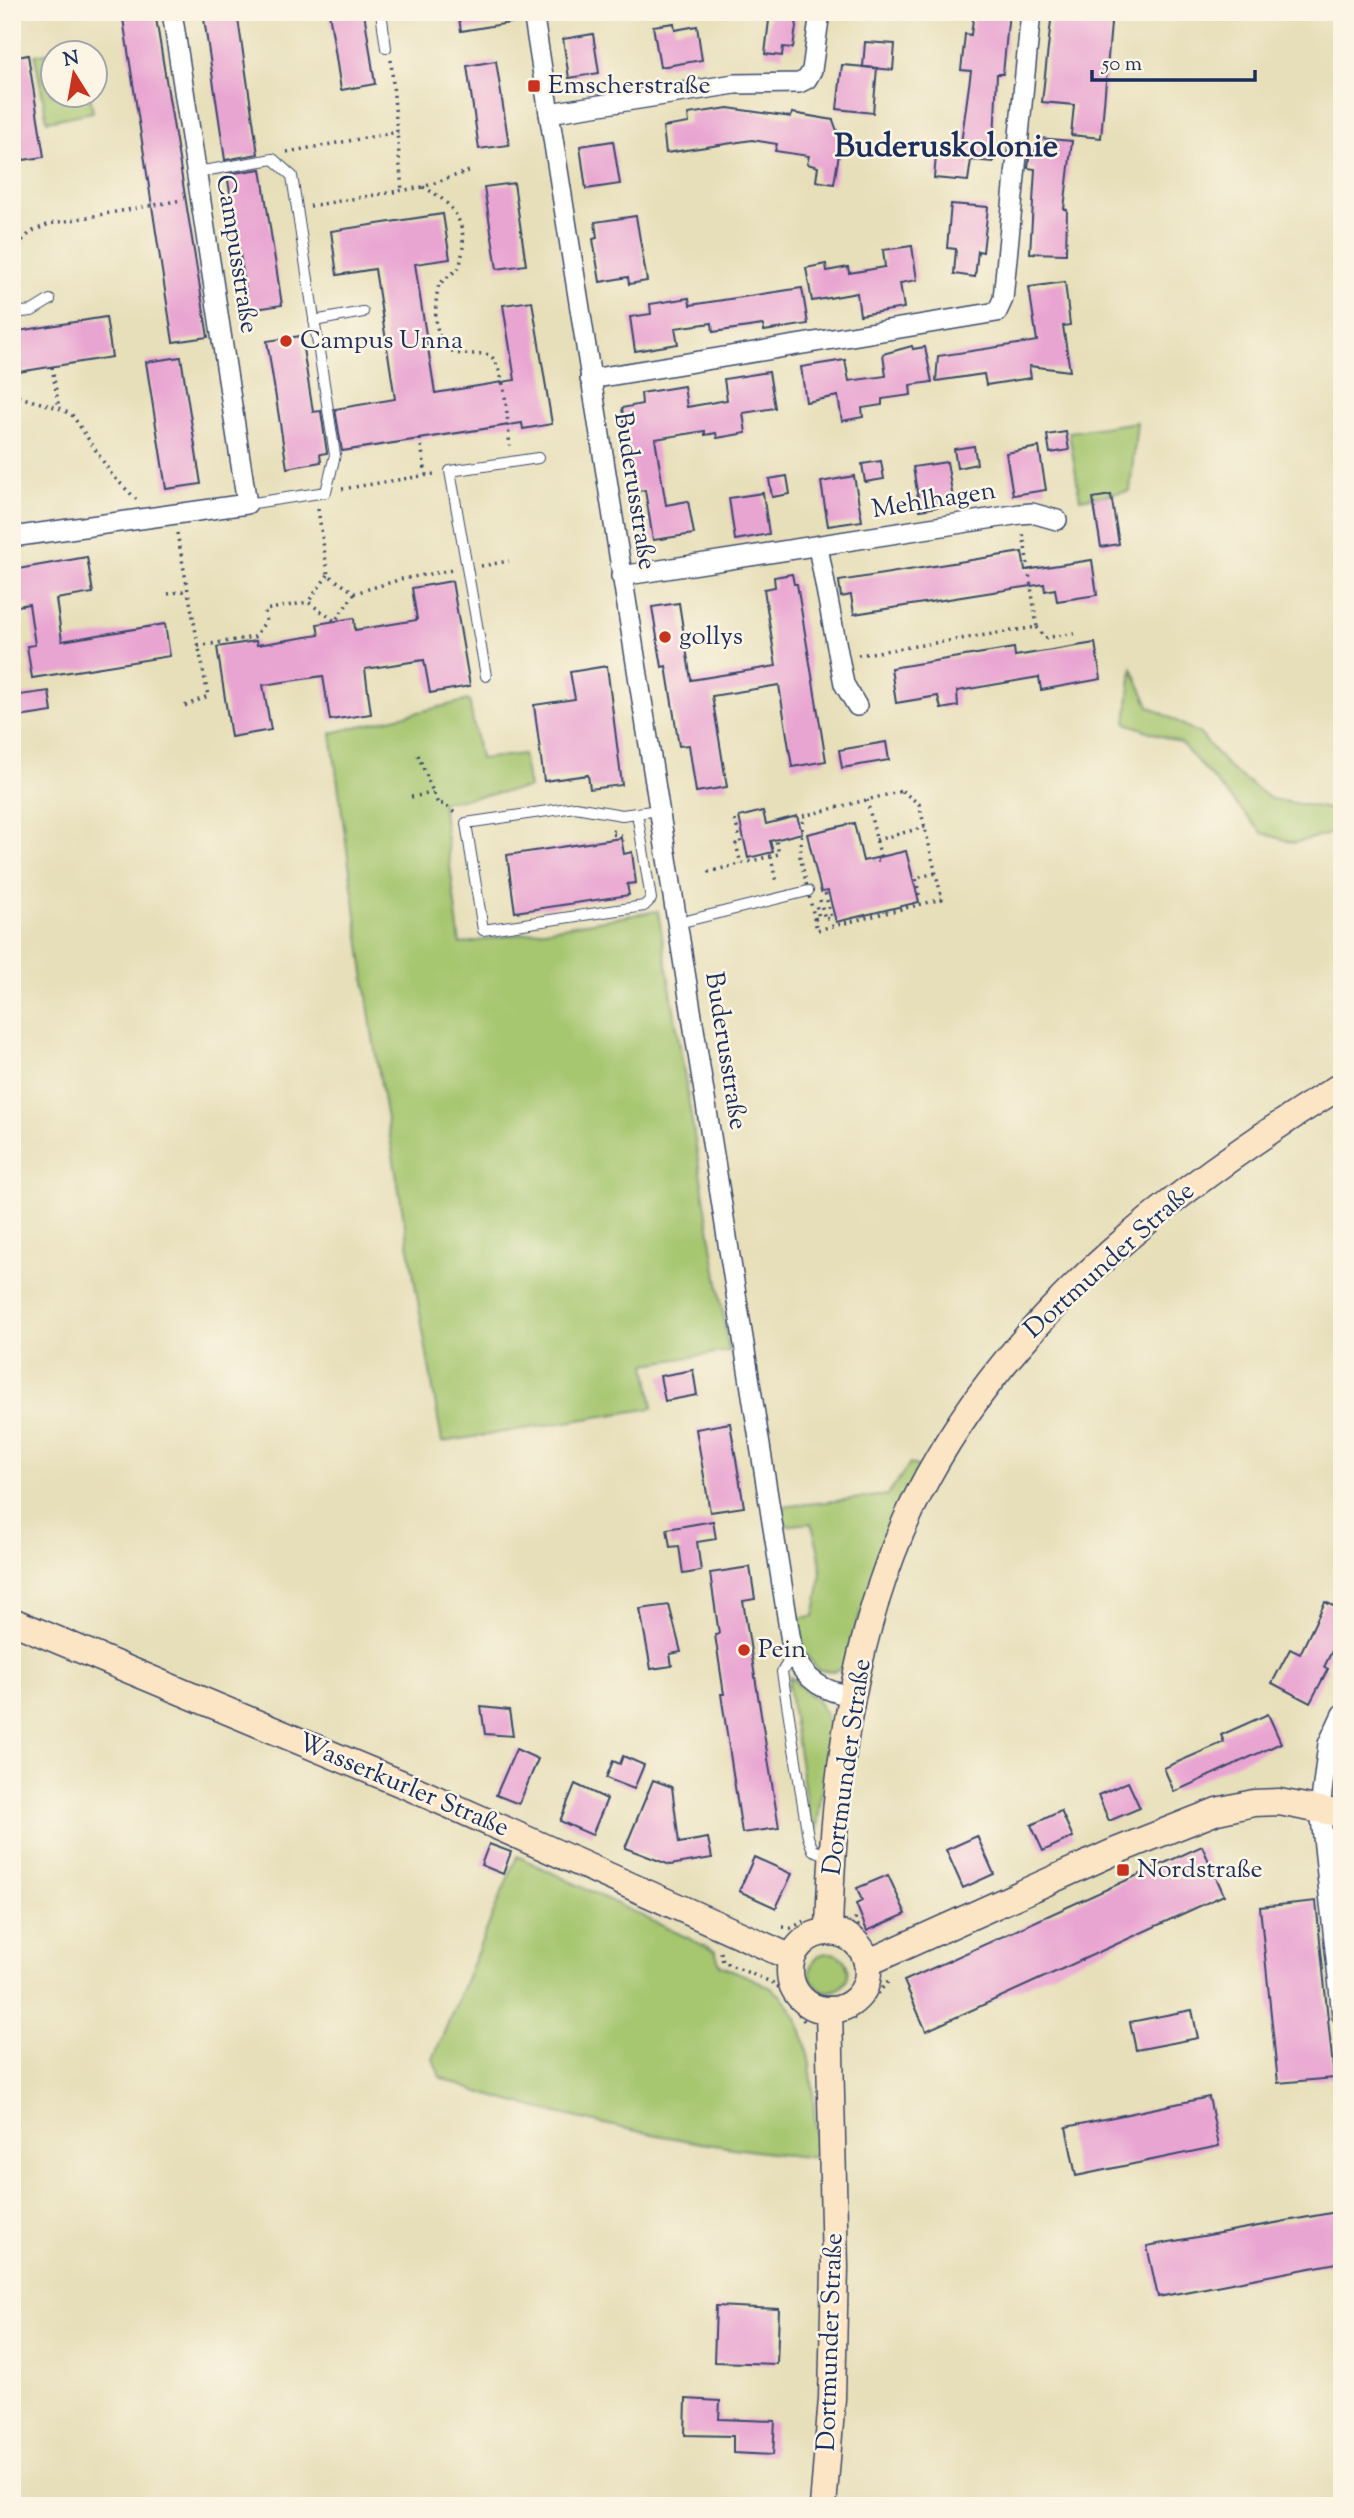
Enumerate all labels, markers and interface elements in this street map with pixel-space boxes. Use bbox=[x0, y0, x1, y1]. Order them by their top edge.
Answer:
north arrow bbox=[38, 38, 108, 108]
scale bar bbox=[1092, 38, 1254, 82]
text: N bbox=[61, 45, 81, 74]
text: 50 m bbox=[1101, 50, 1142, 80]
place label: Emscherstraße bbox=[548, 68, 711, 105]
marker: Emscherstraße bbox=[526, 78, 542, 94]
district label: Buderuskolonie bbox=[834, 124, 1058, 172]
street label: Campusstraße bbox=[205, 172, 267, 336]
place label: Campus Unna bbox=[300, 323, 463, 360]
marker: Campus Unna bbox=[278, 333, 294, 349]
street label: Buderusstraße bbox=[603, 409, 665, 573]
street label: Mehlhagen bbox=[869, 473, 999, 529]
place label: gollys bbox=[679, 619, 743, 656]
marker: gollys bbox=[657, 629, 673, 645]
street label: Buderusstraße bbox=[694, 969, 756, 1133]
street label: Dortmunder Straße bbox=[1016, 1174, 1204, 1348]
place label: Pein bbox=[758, 1632, 806, 1669]
marker: Pein bbox=[736, 1642, 752, 1658]
street label: Dortmunder Straße bbox=[814, 1656, 882, 1878]
street label: Wasserkurler Straße bbox=[292, 1725, 514, 1847]
place label: Nordstraße bbox=[1137, 1852, 1263, 1889]
marker: Nordstraße bbox=[1115, 1862, 1131, 1878]
street label: Dortmunder Straße bbox=[809, 2232, 853, 2452]

